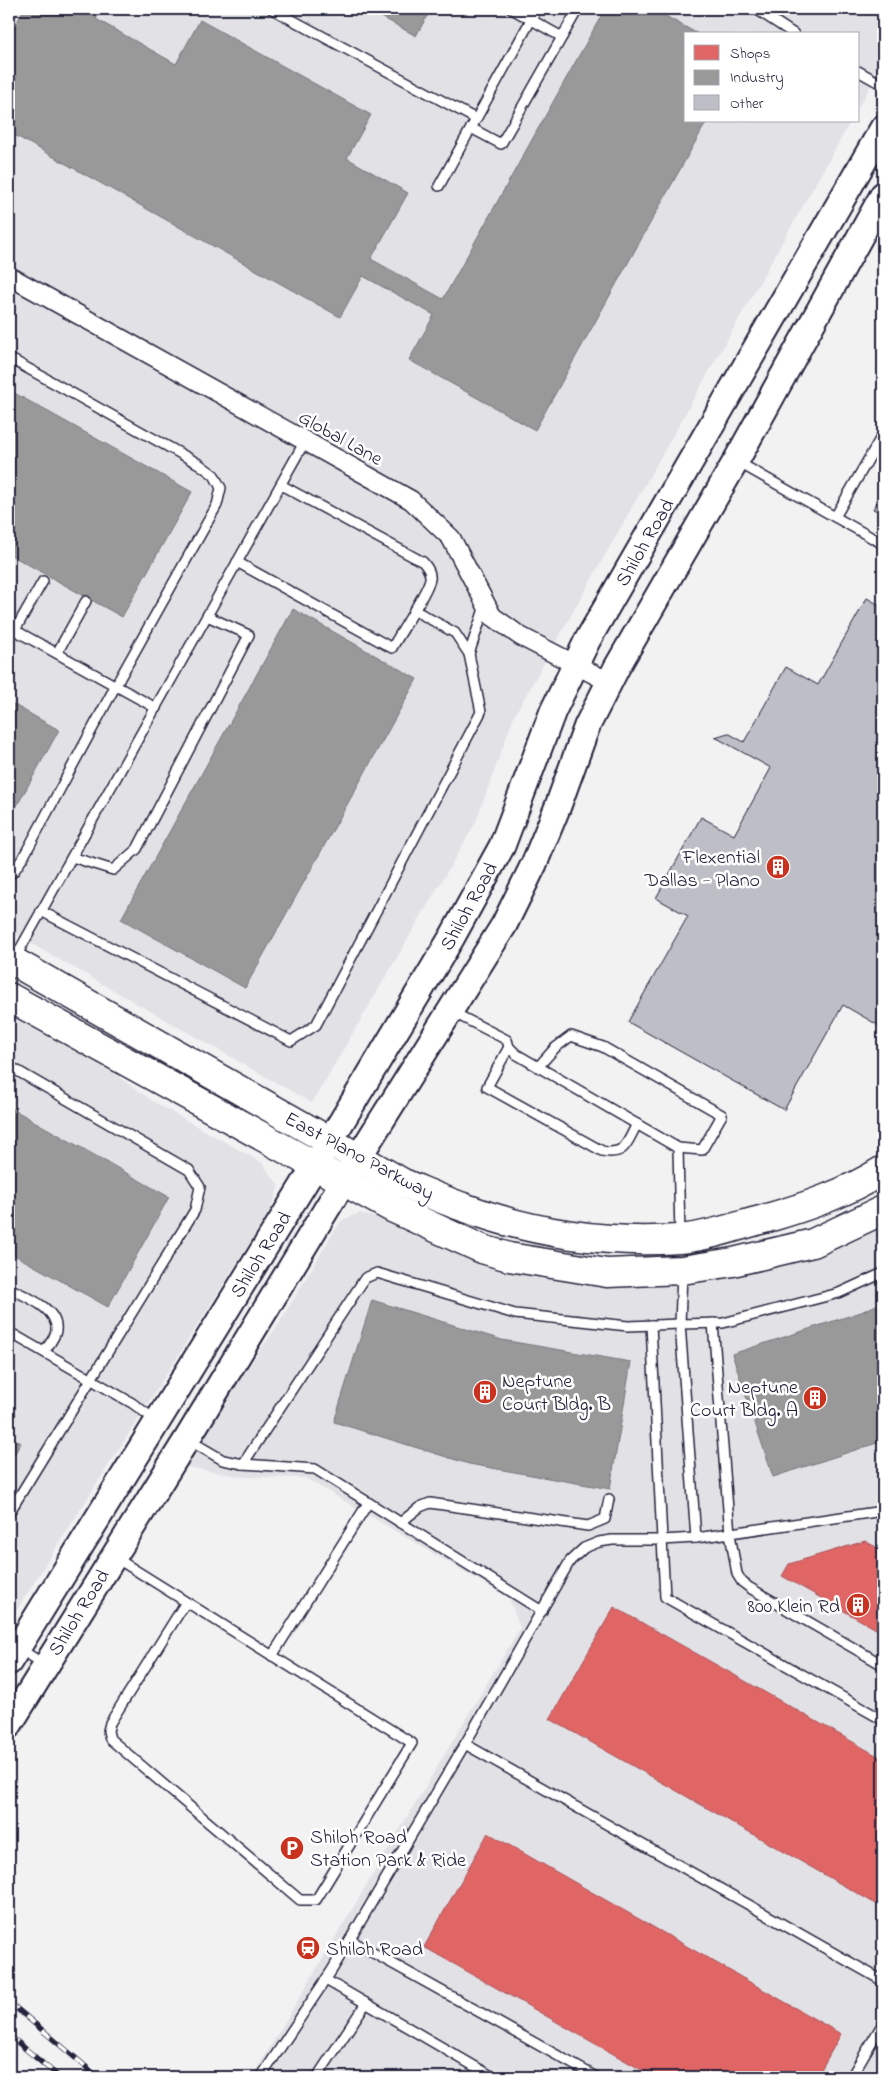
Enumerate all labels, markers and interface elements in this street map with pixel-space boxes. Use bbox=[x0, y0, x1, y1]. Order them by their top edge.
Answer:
legend bbox=[684, 32, 860, 122]
text: Shops bbox=[730, 43, 770, 65]
text: Industry bbox=[730, 67, 784, 90]
text: Other bbox=[730, 93, 764, 115]
street label: Global Lane bbox=[292, 404, 387, 474]
street label: Shiloh Road bbox=[609, 494, 683, 593]
place label: Flexential Dallas - Plano bbox=[644, 844, 760, 896]
building icon: Flexential Dallas - Plano bbox=[765, 854, 791, 880]
street label: Shiloh Road bbox=[434, 858, 506, 957]
street label: East Plano Parkway bbox=[279, 1105, 439, 1209]
street label: Shiloh Road bbox=[224, 1206, 300, 1304]
place label: Neptune Court Bldg. B bbox=[502, 1368, 611, 1421]
place label: Neptune Court Bldg. A bbox=[690, 1374, 798, 1427]
building icon: Neptune Court Bldg. B bbox=[472, 1379, 498, 1405]
building icon: Neptune Court Bldg. A bbox=[802, 1385, 828, 1411]
street label: Shiloh Road bbox=[42, 1564, 118, 1662]
building icon: 800 Klein Rd bbox=[845, 1592, 871, 1618]
place label: 800 Klein Rd bbox=[747, 1593, 840, 1622]
place label: Shiloh Road Station Park & Ride bbox=[310, 1824, 466, 1876]
parking icon: Shiloh Road Station Park & Ride bbox=[279, 1835, 305, 1861]
station icon: Shiloh Road bbox=[295, 1935, 321, 1961]
place label: Shiloh Road bbox=[326, 1936, 423, 1965]

